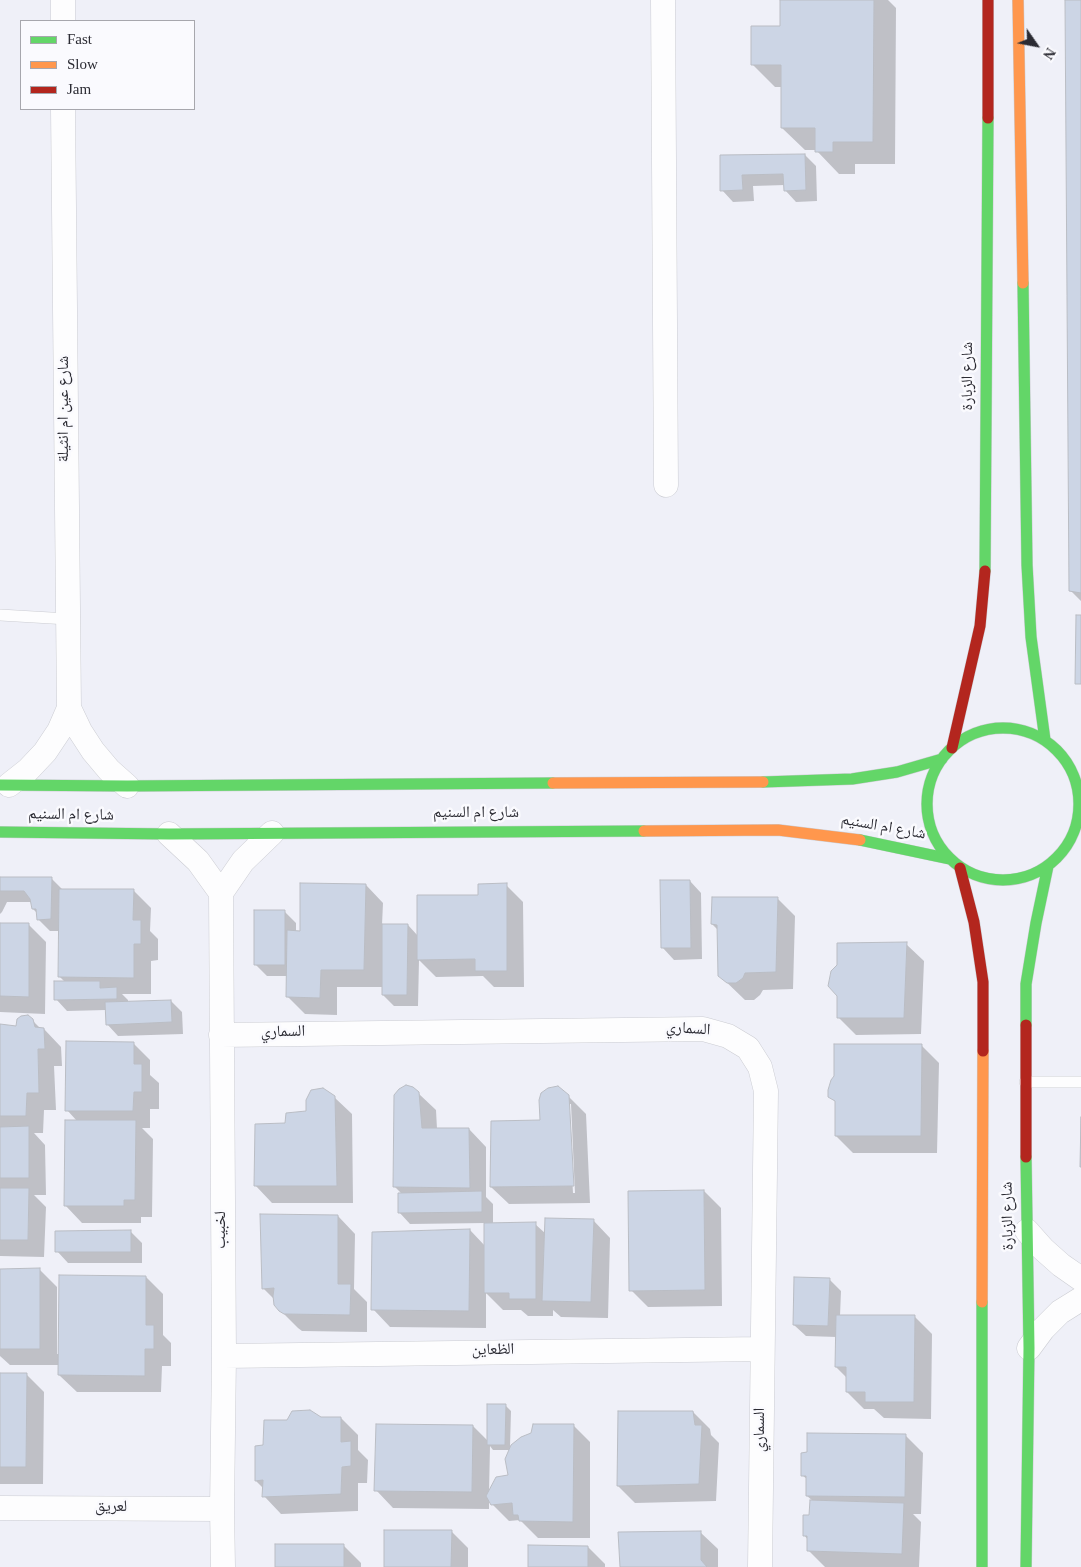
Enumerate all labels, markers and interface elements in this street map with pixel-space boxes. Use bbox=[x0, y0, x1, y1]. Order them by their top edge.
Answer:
legend bbox=[20, 20, 195, 110]
north arrow bbox=[1011, 20, 1061, 70]
text: Fast bbox=[67, 31, 92, 47]
text: N bbox=[1040, 45, 1058, 62]
text: Slow bbox=[67, 56, 98, 72]
text: Jam bbox=[67, 81, 91, 97]
street label: شارع الزبارة bbox=[960, 342, 980, 410]
street label: شارع عين ام انثيلة bbox=[56, 356, 76, 462]
street label: شارع ام السنيم bbox=[433, 805, 519, 825]
street label: شارع ام السنيم bbox=[28, 807, 114, 827]
street label: شارع ام السنيم bbox=[839, 812, 927, 846]
street label: السماري bbox=[665, 1020, 711, 1042]
street label: السماري bbox=[261, 1024, 305, 1044]
street label: شارع الزبارة bbox=[1000, 1181, 1020, 1251]
street label: لخبيب bbox=[213, 1211, 233, 1249]
street label: الظعاين bbox=[471, 1342, 515, 1362]
street label: السماري bbox=[752, 1408, 772, 1452]
street label: لعريق bbox=[95, 1499, 127, 1519]

